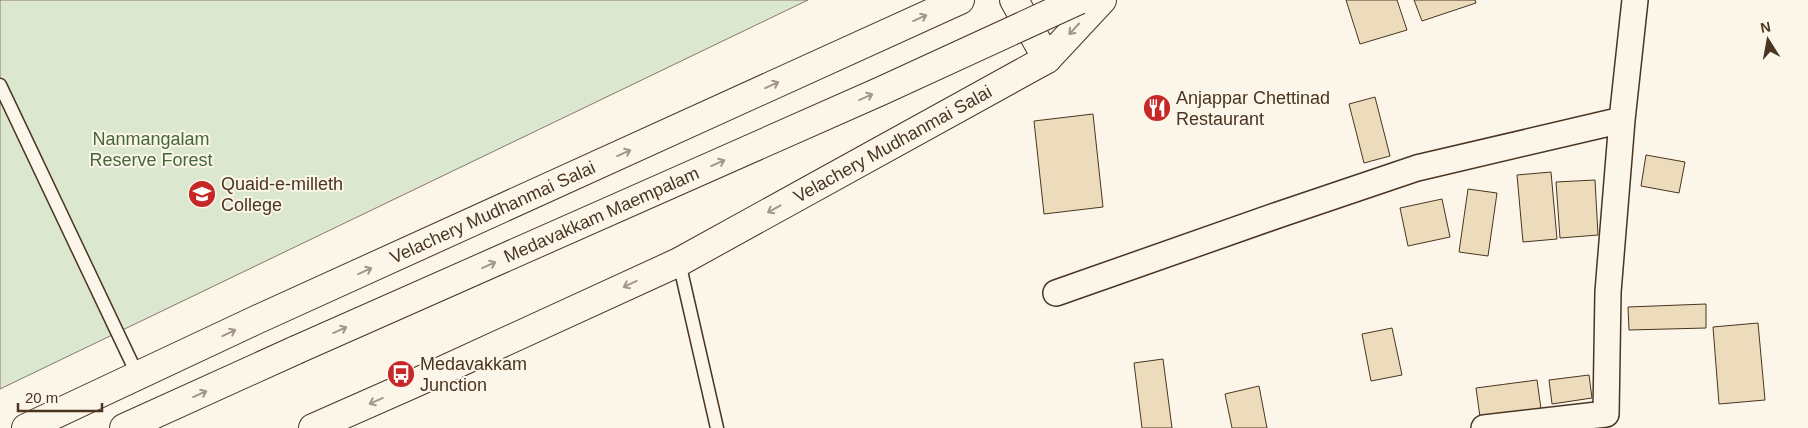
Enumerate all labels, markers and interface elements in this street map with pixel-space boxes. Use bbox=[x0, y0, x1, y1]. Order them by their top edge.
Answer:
one-way arrow bbox=[912, 13, 927, 23]
north arrow bbox=[1743, 15, 1793, 65]
text: N bbox=[1759, 18, 1772, 36]
one-way arrow bbox=[1068, 23, 1080, 36]
one-way arrow bbox=[764, 80, 779, 90]
street label: Velachery Mudhanmai Salai bbox=[790, 81, 995, 207]
place label: Anjappar Chettinad Restaurant bbox=[1176, 88, 1330, 129]
one-way arrow bbox=[858, 92, 873, 102]
restaurant icon: Anjappar Chettinad Restaurant bbox=[1142, 93, 1172, 123]
park label: Nanmangalam Reserve Forest bbox=[89, 129, 213, 170]
one-way arrow bbox=[616, 147, 631, 157]
street label: Velachery Mudhanmai Salai bbox=[387, 157, 598, 268]
one-way arrow bbox=[710, 158, 725, 168]
street label: Medavakkam Maempalam bbox=[501, 163, 702, 267]
place label: Quaid-e-milleth College bbox=[221, 174, 343, 215]
school or university icon: Quaid-e-milleth College bbox=[187, 179, 217, 209]
one-way arrow bbox=[767, 205, 782, 214]
one-way arrow bbox=[481, 259, 496, 269]
one-way arrow bbox=[357, 265, 372, 275]
one-way arrow bbox=[623, 280, 638, 289]
one-way arrow bbox=[332, 325, 347, 335]
one-way arrow bbox=[221, 328, 236, 337]
place label: Medavakkam Junction bbox=[420, 354, 527, 395]
bus stop icon: Medavakkam Junction bbox=[386, 359, 416, 389]
scale bar bbox=[18, 380, 101, 412]
one-way arrow bbox=[192, 388, 207, 398]
text: 20 m bbox=[25, 389, 58, 406]
one-way arrow bbox=[369, 396, 384, 406]

